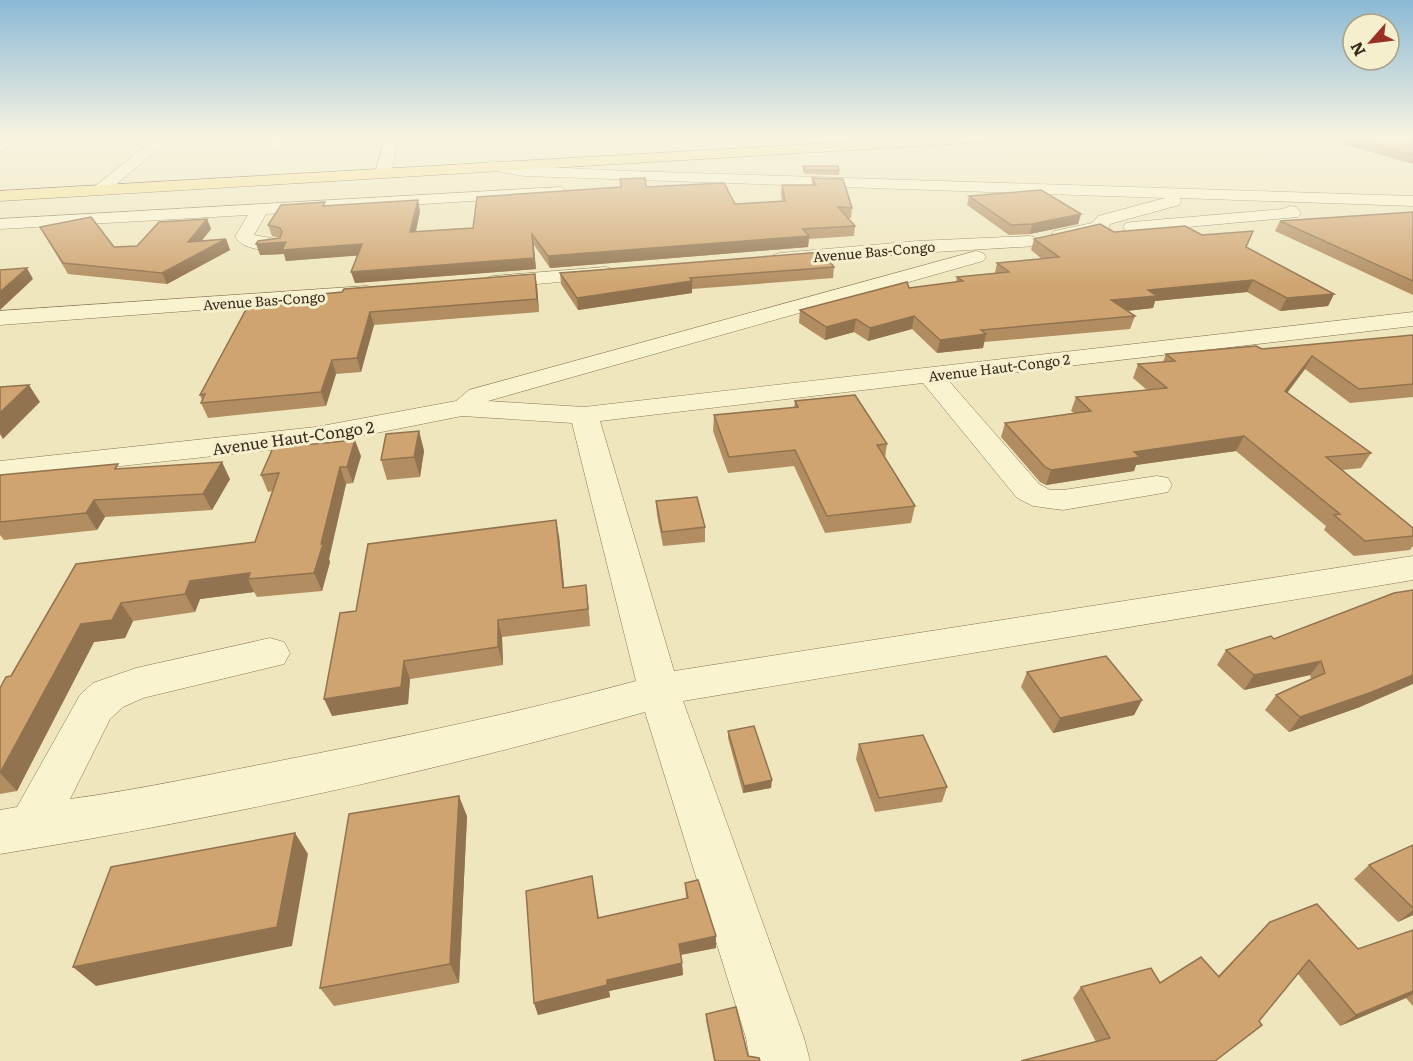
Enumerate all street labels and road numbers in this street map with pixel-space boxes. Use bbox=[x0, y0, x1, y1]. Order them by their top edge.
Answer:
street label: Avenue Bas-Congo bbox=[812, 236, 936, 266]
street label: Avenue Bas-Congo bbox=[202, 286, 326, 314]
street label: Avenue Haut-Congo 2 bbox=[927, 348, 1071, 386]
street label: Avenue Haut-Congo 2 bbox=[211, 414, 375, 460]

